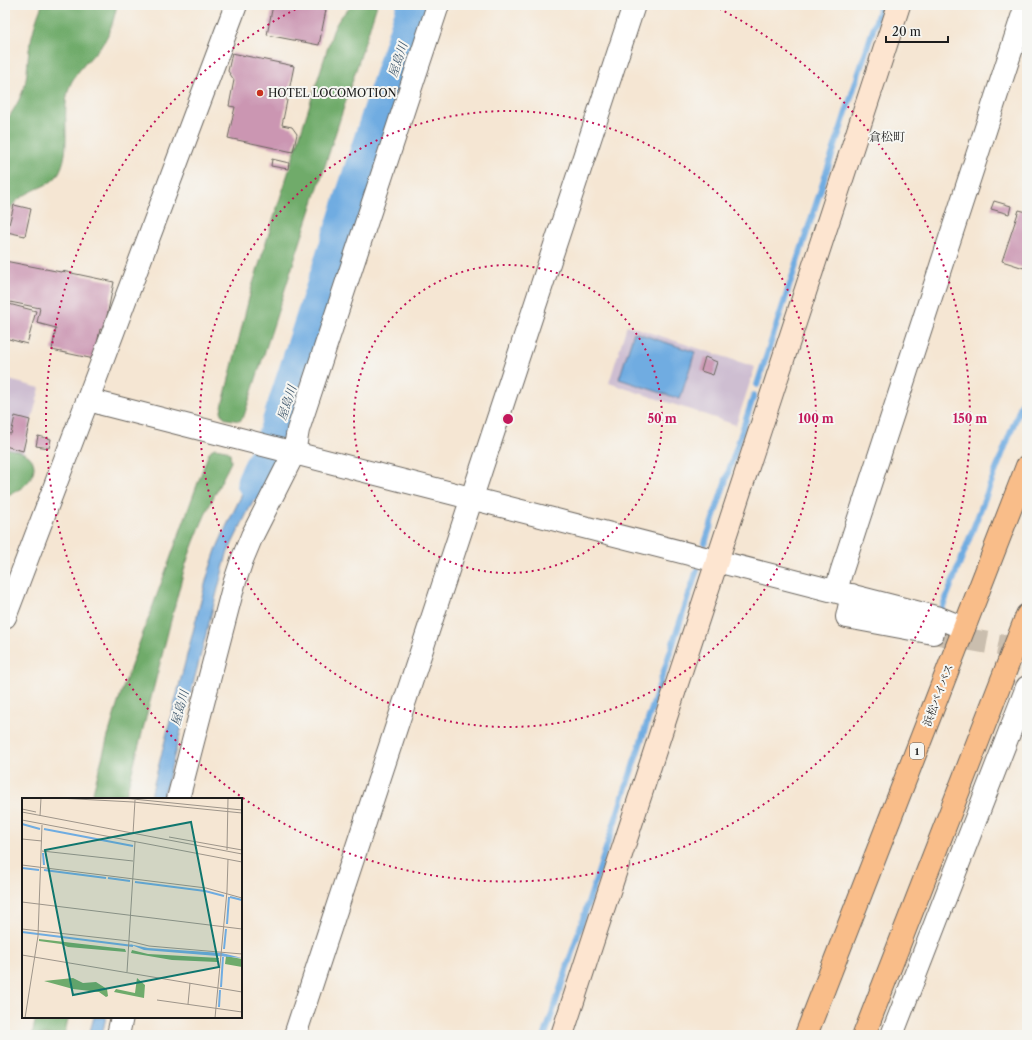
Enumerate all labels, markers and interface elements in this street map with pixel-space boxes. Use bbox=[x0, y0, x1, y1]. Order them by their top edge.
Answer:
scale bar bbox=[886, 18, 948, 44]
text: 20 m bbox=[892, 24, 921, 39]
water label: 屋島川 bbox=[385, 39, 411, 79]
place label: HOTEL LOCOMOTION bbox=[268, 86, 397, 100]
marker: HOTEL LOCOMOTION bbox=[255, 88, 265, 98]
district label: 倉松町 bbox=[869, 129, 905, 144]
water label: 屋島川 bbox=[274, 382, 300, 422]
text: 50 m bbox=[647, 411, 677, 426]
text: 100 m bbox=[798, 411, 834, 426]
text: 150 m bbox=[953, 411, 987, 426]
centre of rings bbox=[501, 412, 515, 426]
street label: 浜松バイパス bbox=[920, 662, 956, 728]
water label: 屋島川 bbox=[168, 687, 192, 727]
road number: 1 bbox=[910, 743, 924, 759]
inset map bbox=[22, 798, 242, 1018]

